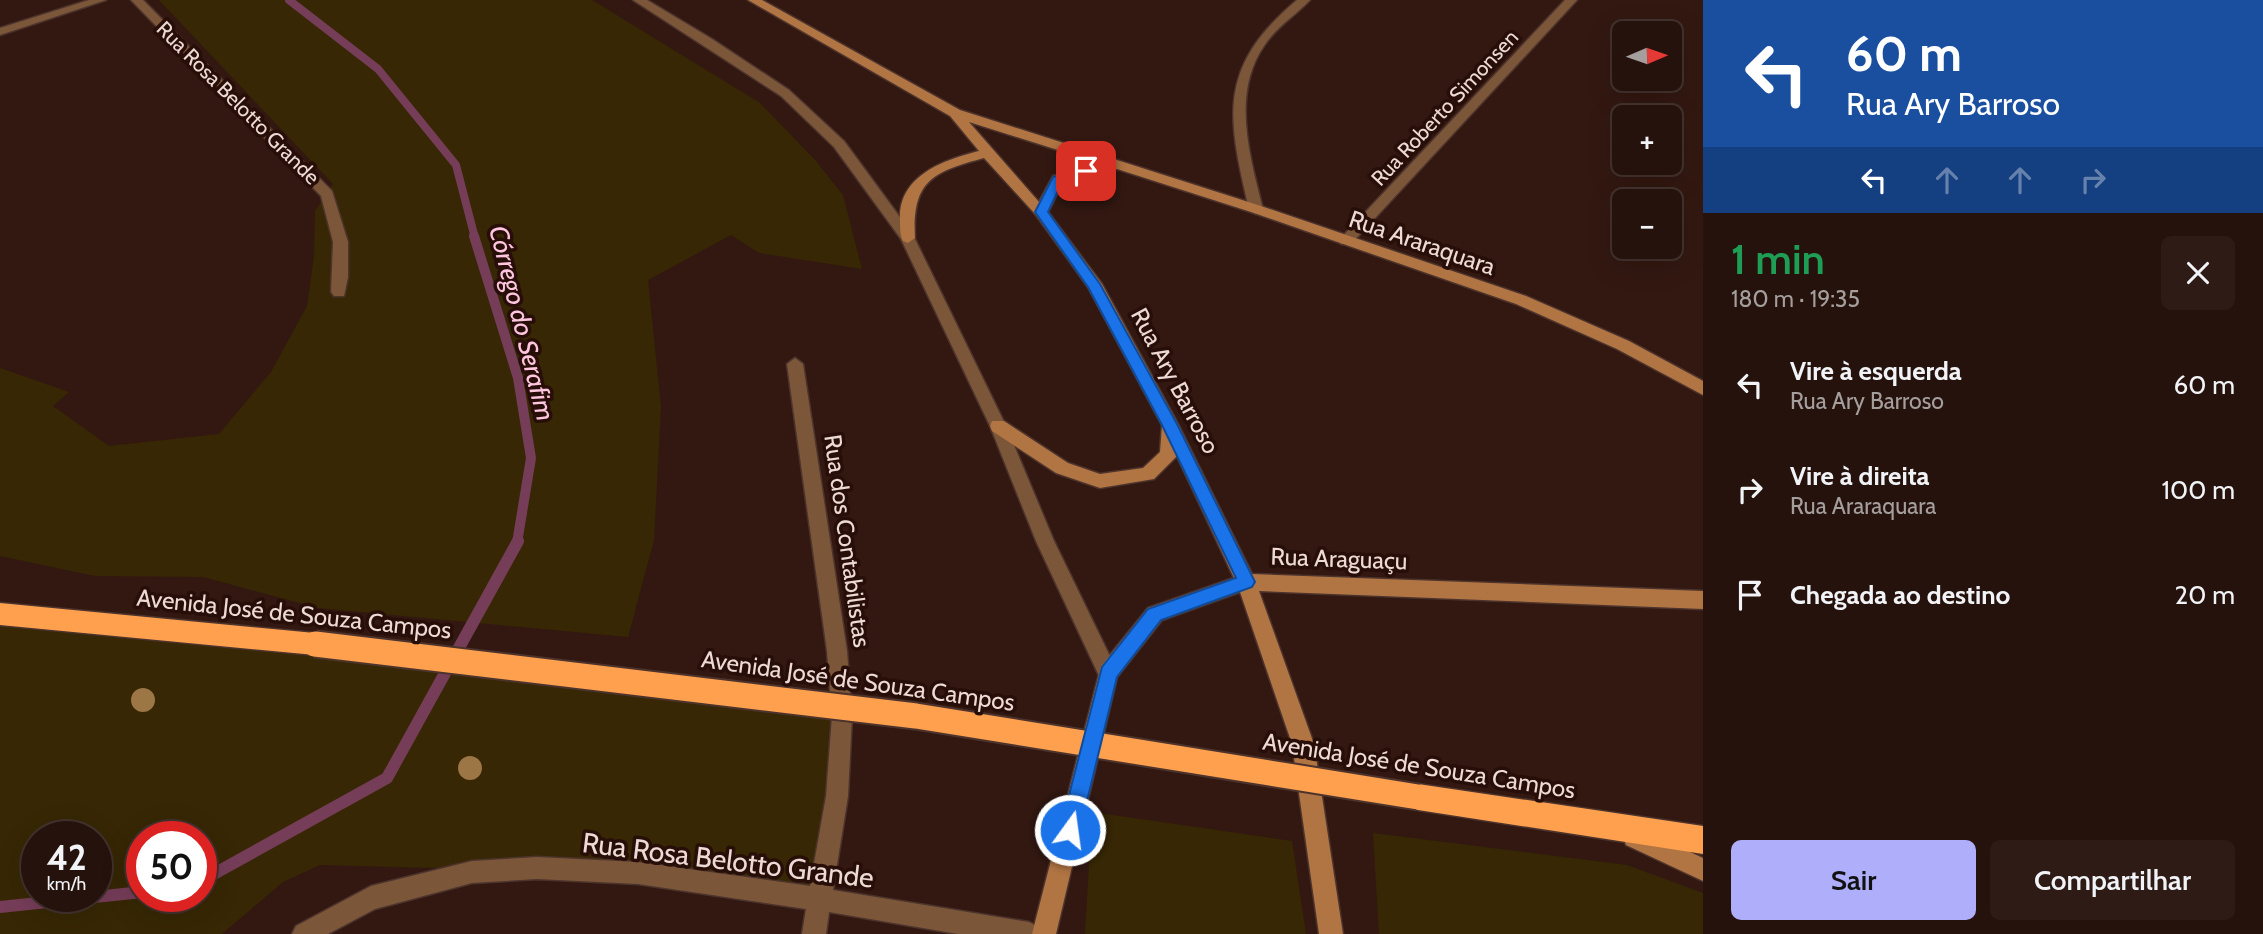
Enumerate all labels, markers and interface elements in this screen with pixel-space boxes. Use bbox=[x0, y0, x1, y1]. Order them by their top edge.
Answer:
street label: Rua Rosa Belotto Grande bbox=[152, 16, 325, 189]
north arrow bbox=[1612, 21, 1682, 91]
map controls bbox=[1612, 21, 1682, 259]
text: 60 m bbox=[1846, 24, 1962, 83]
street label: Rua Roberto Simonsen bbox=[1366, 25, 1523, 191]
icon: left bbox=[1731, 28, 1822, 119]
text: Rua Ary Barroso bbox=[1846, 84, 2060, 123]
button: + bbox=[1612, 105, 1682, 175]
pin bbox=[1056, 141, 1116, 201]
icon: arrive bbox=[1067, 152, 1105, 190]
icon: left bbox=[1855, 161, 1893, 199]
icon: ahead bbox=[1928, 161, 1966, 199]
icon: ahead bbox=[2001, 161, 2039, 199]
icon: right bbox=[2074, 161, 2112, 199]
button: − bbox=[1612, 189, 1682, 259]
street label: Rua Araraquara bbox=[1345, 204, 1500, 281]
water label: Córrego do Serafim bbox=[482, 222, 562, 424]
text: 1 min bbox=[1731, 233, 1825, 285]
button: close bbox=[2161, 236, 2235, 310]
text: 180 m · 19:35 bbox=[1731, 285, 1860, 313]
street label: Rua Ary Barroso bbox=[1125, 303, 1226, 458]
text: Vire à esquerda bbox=[1790, 355, 1962, 387]
icon: left bbox=[1731, 366, 1769, 404]
text: 60 m bbox=[2173, 369, 2235, 401]
text: Rua Ary Barroso bbox=[1790, 387, 1944, 415]
street label: Rua dos Contabilistas bbox=[818, 433, 877, 649]
text: Vire à direita bbox=[1790, 460, 1930, 492]
icon: right bbox=[1731, 471, 1769, 509]
text: 100 m bbox=[2162, 474, 2235, 506]
text: Rua Araraquara bbox=[1790, 492, 1936, 520]
street label: Rua Araguaçu bbox=[1270, 542, 1408, 575]
icon: arrive bbox=[1731, 576, 1769, 614]
text: Chegada ao destino bbox=[1790, 579, 2010, 611]
text: 20 m bbox=[2175, 579, 2235, 611]
street label: Avenida José de Souza Campos bbox=[135, 583, 453, 644]
street label: Avenida José de Souza Campos bbox=[700, 644, 1017, 717]
street label: Avenida José de Souza Campos bbox=[1261, 726, 1577, 805]
position arrow bbox=[1033, 793, 1107, 867]
speed limit sign: 50 bbox=[126, 821, 217, 912]
street label: Rua Rosa Belotto Grande bbox=[580, 825, 876, 895]
text: 42 bbox=[46, 836, 87, 879]
button: Sair bbox=[1731, 840, 1976, 920]
button: Compartilhar bbox=[1990, 840, 2235, 920]
text: km/h bbox=[47, 873, 86, 895]

